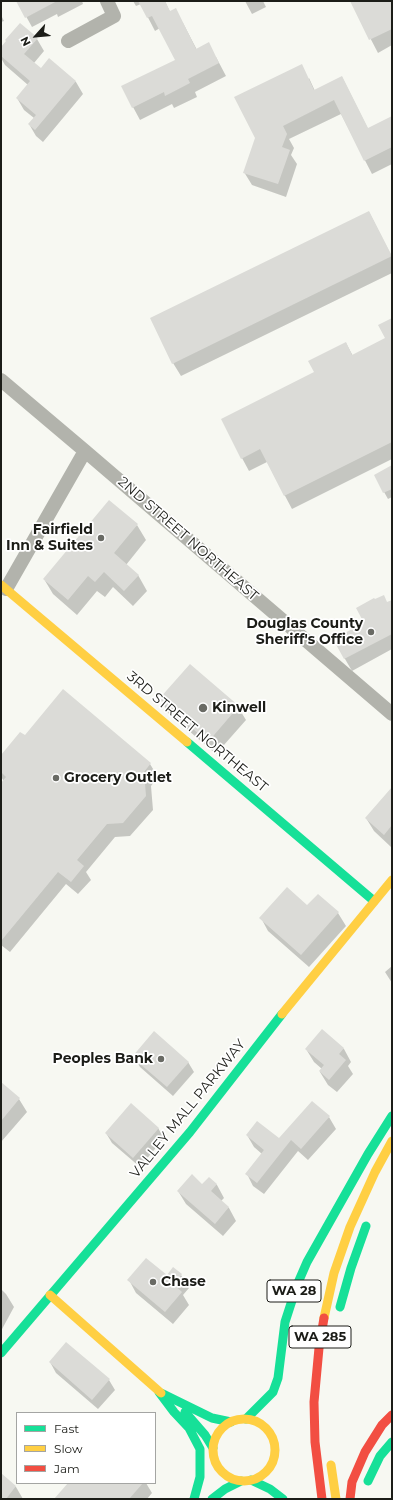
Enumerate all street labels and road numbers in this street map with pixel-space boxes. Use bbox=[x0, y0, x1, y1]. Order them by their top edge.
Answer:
street label: 2ND STREET NORTHEAST bbox=[115, 474, 261, 604]
street label: 3RD STREET NORTHEAST bbox=[123, 668, 271, 796]
street label: VALLEY MALL PARKWAY bbox=[127, 1036, 249, 1182]
road number: WA 28 bbox=[267, 1280, 321, 1302]
road number: WA 285 bbox=[289, 1326, 351, 1348]

